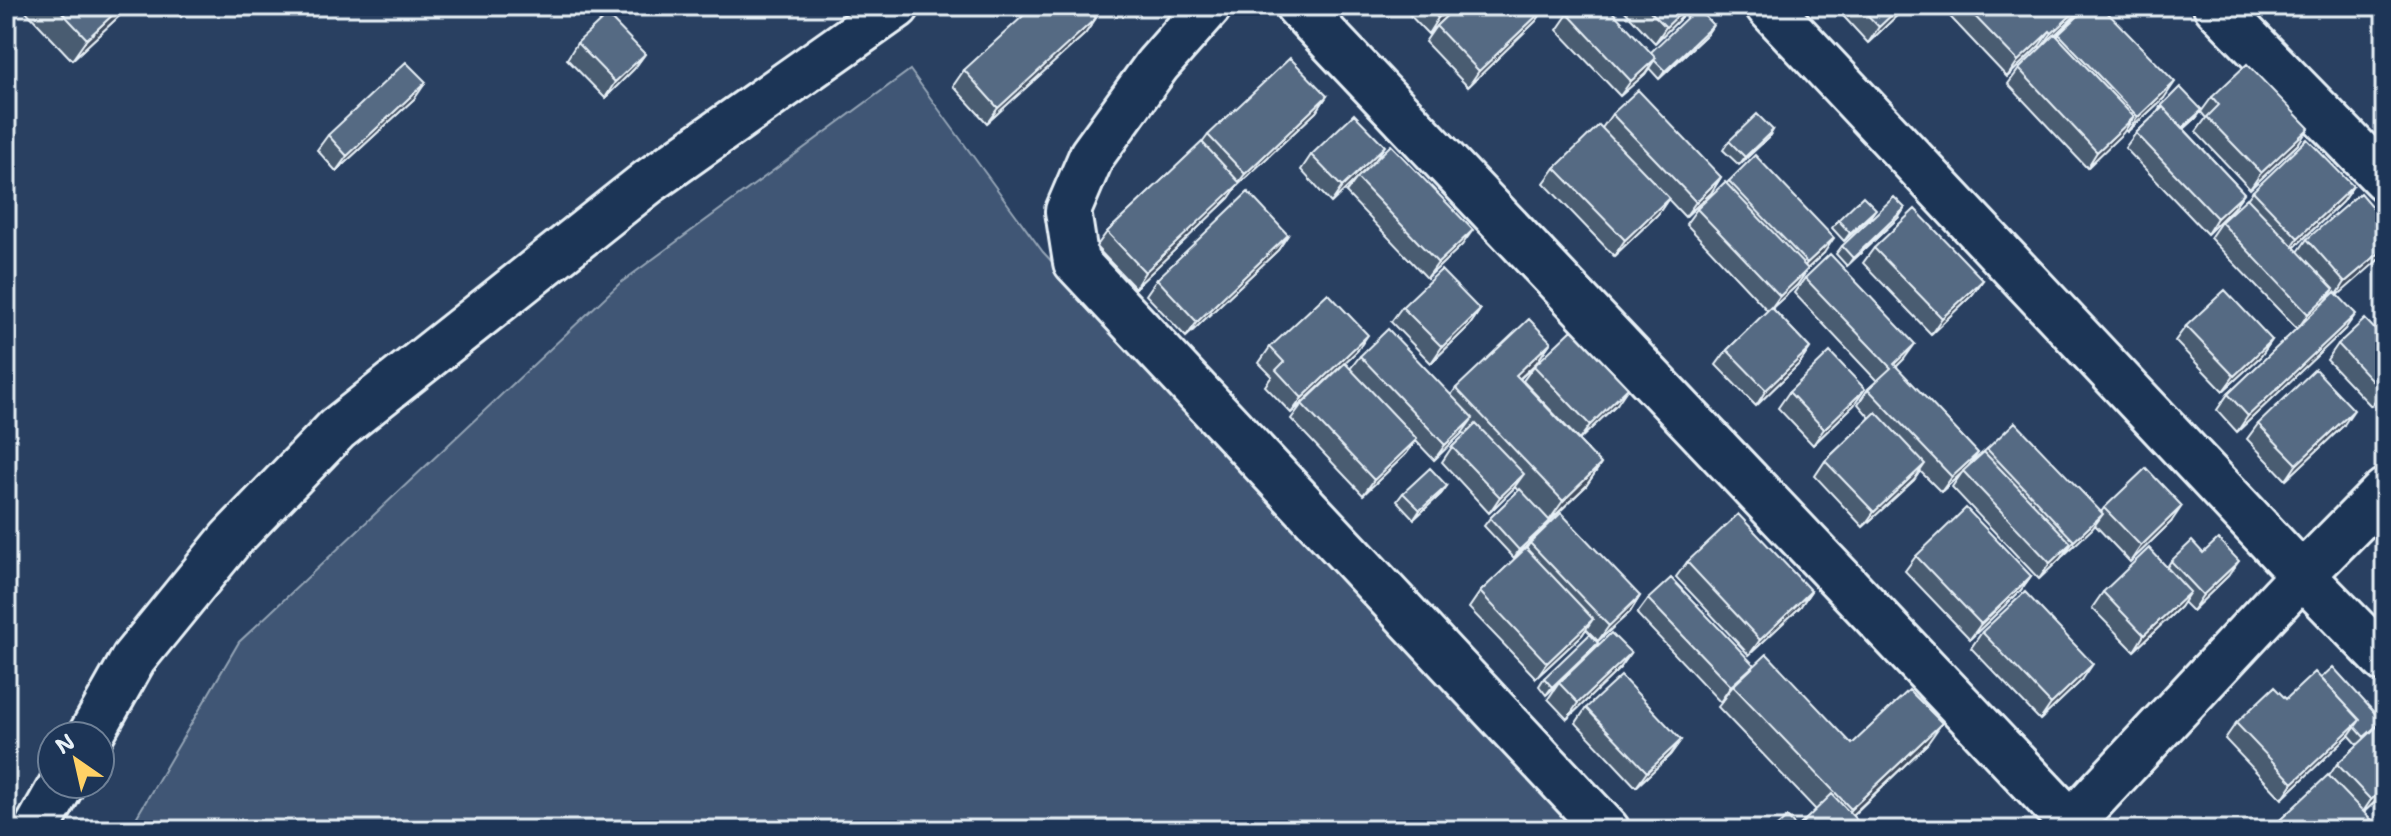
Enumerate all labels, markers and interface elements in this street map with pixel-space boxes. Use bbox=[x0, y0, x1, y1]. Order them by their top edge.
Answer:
north arrow bbox=[36, 720, 116, 800]
text: N bbox=[50, 727, 80, 761]

